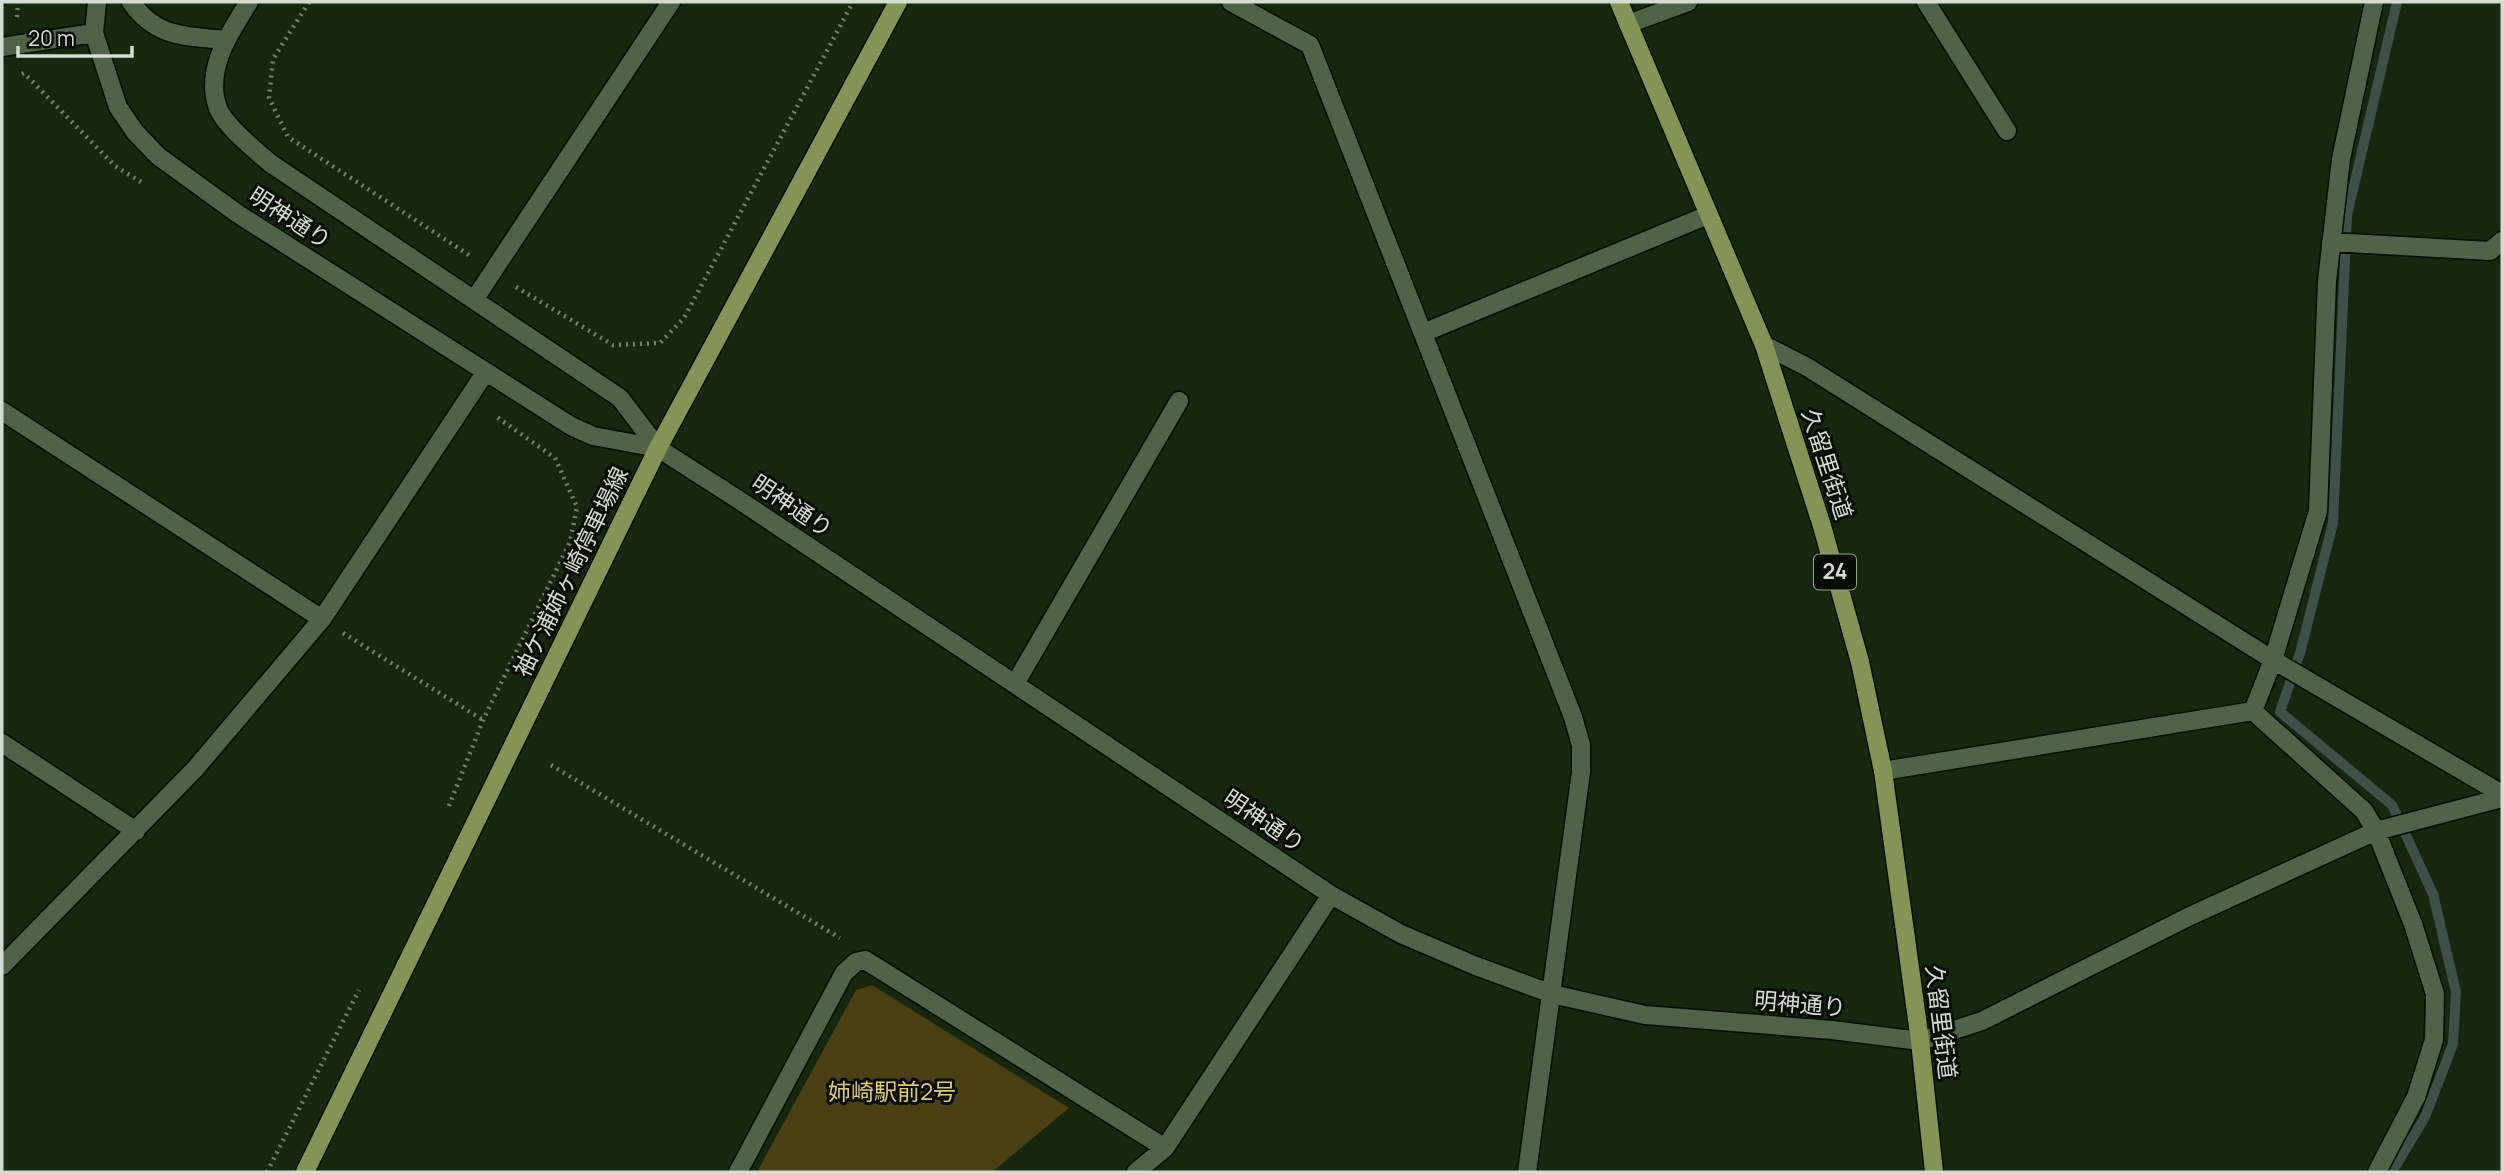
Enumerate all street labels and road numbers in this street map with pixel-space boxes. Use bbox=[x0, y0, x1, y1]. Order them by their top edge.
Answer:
street label: 明神通り bbox=[243, 179, 338, 256]
street label: 久留里街道 bbox=[1795, 404, 1861, 523]
street label: 袖ケ浦姉ヶ崎停車場線 bbox=[505, 461, 635, 682]
street label: 明神通り bbox=[745, 466, 840, 544]
road number: 24 bbox=[1814, 554, 1856, 590]
street label: 明神通り bbox=[1217, 781, 1312, 859]
street label: 久留里街道 bbox=[1919, 963, 1965, 1081]
street label: 明神通り bbox=[1753, 983, 1847, 1023]

